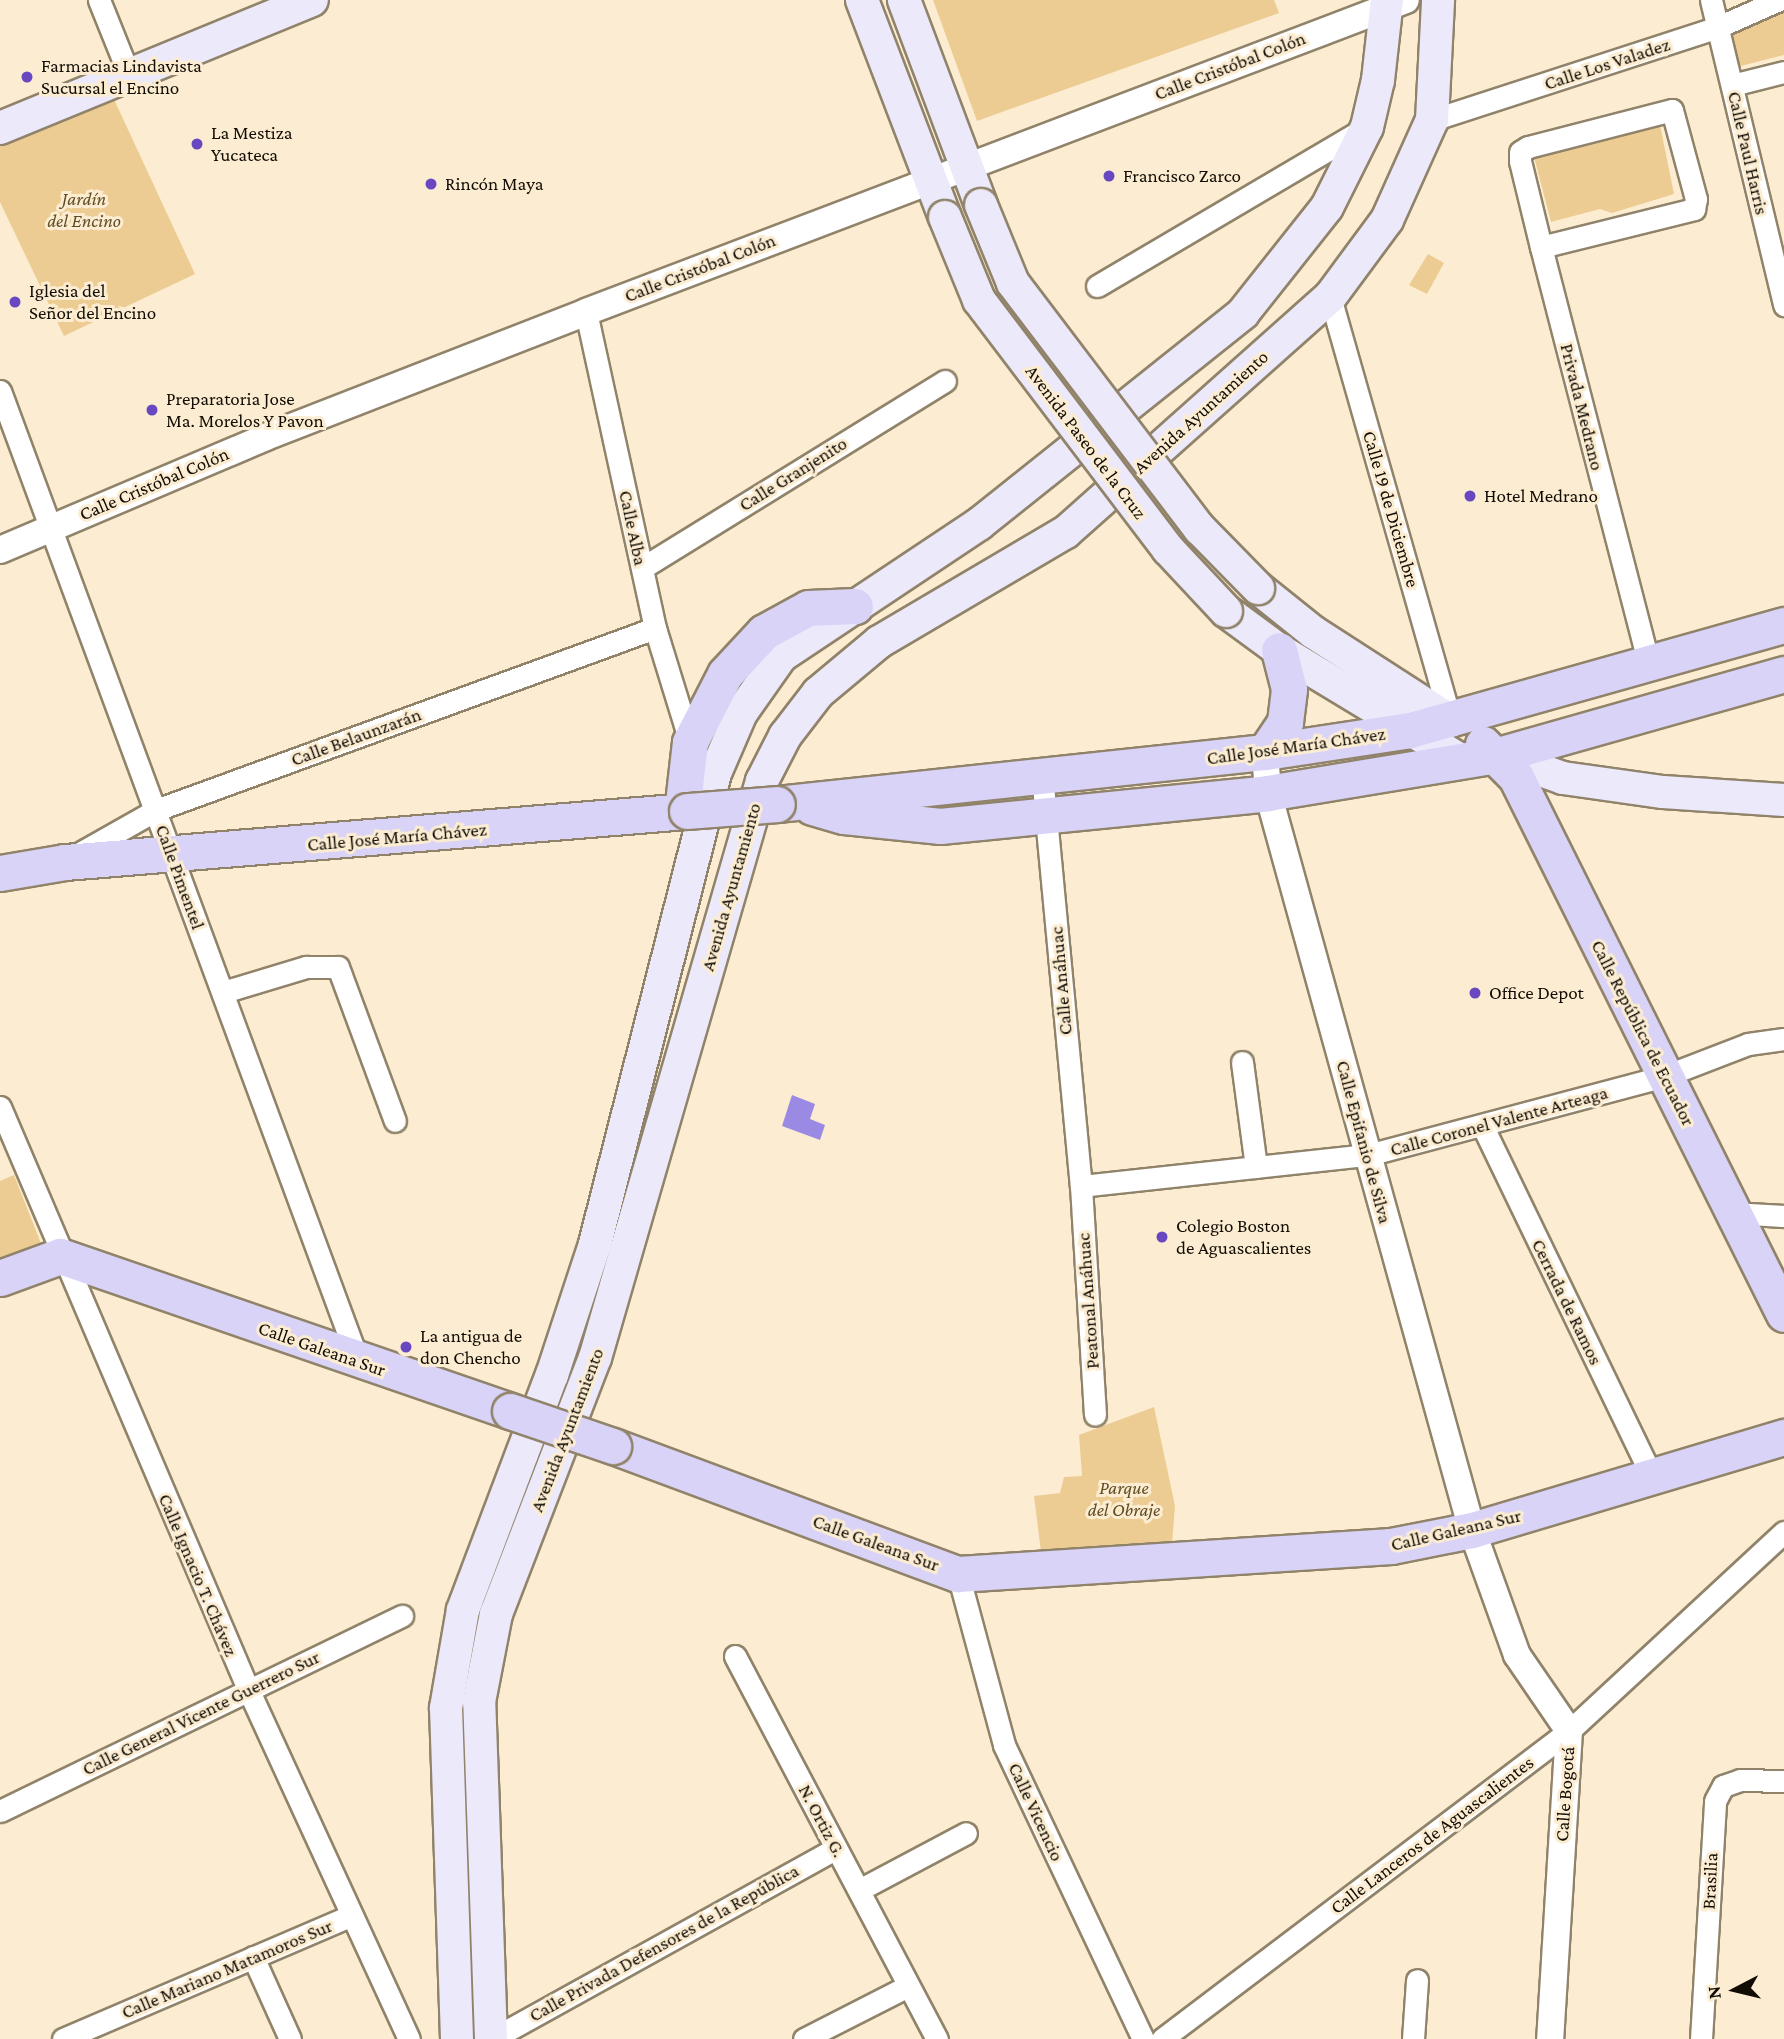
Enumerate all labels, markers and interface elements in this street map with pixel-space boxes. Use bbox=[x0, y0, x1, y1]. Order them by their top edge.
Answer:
street label: Calle Cristóbal Colón bbox=[1151, 27, 1309, 105]
street label: Calle Los Valadez bbox=[1541, 33, 1673, 95]
place label: Farmacias Lindavista Sucursal el Encino bbox=[41, 55, 202, 99]
marker: Farmacias Lindavista Sucursal el Encino bbox=[19, 69, 35, 85]
street label: Calle Paul Harris bbox=[1723, 89, 1773, 217]
place label: La Mestiza Yucateca bbox=[211, 122, 293, 166]
marker: La Mestiza Yucateca bbox=[189, 136, 205, 152]
place label: Francisco Zarco bbox=[1123, 165, 1241, 187]
marker: Francisco Zarco bbox=[1101, 168, 1117, 184]
place label: Rincón Maya bbox=[445, 173, 544, 195]
marker: Rincón Maya bbox=[423, 176, 439, 192]
park label: Jardín del Encino bbox=[47, 188, 121, 232]
street label: Calle Cristóbal Colón bbox=[621, 229, 779, 307]
place label: Iglesia del Señor del Encino bbox=[29, 280, 156, 324]
marker: Iglesia del Señor del Encino bbox=[7, 294, 23, 310]
street label: Privada Medrano bbox=[1555, 341, 1609, 473]
street label: Avenida Ayuntamiento bbox=[1129, 345, 1273, 479]
street label: Avenida Paseo de la Cruz bbox=[1021, 360, 1151, 524]
place label: Preparatoria Jose Ma. Morelos Y Pavon bbox=[166, 388, 324, 432]
marker: Preparatoria Jose Ma. Morelos Y Pavon bbox=[144, 402, 160, 418]
street label: Calle 19 de Diciembre bbox=[1358, 428, 1424, 590]
street label: Calle Granjenito bbox=[735, 432, 851, 516]
street label: Calle Cristóbal Colón bbox=[76, 442, 232, 526]
place label: Hotel Medrano bbox=[1484, 485, 1598, 507]
street label: Calle Alba bbox=[614, 488, 652, 568]
marker: Hotel Medrano bbox=[1462, 488, 1478, 504]
street label: Calle Belaunzarán bbox=[288, 703, 424, 771]
street label: Calle José María Chávez bbox=[1205, 722, 1387, 770]
street label: Avenida Ayuntamiento bbox=[696, 800, 766, 974]
street label: Calle José María Chávez bbox=[306, 818, 488, 856]
street label: Calle Pimentel bbox=[151, 822, 209, 932]
street label: Calle Anáhuac bbox=[1045, 926, 1077, 1036]
street label: Calle República de Ecuador bbox=[1586, 936, 1700, 1130]
place label: Office Depot bbox=[1489, 982, 1584, 1004]
marker: Office Depot bbox=[1467, 985, 1483, 1001]
street label: Calle Epifanio de Silva bbox=[1331, 1058, 1397, 1226]
street label: Calle Coronel Valente Arteaga bbox=[1388, 1081, 1610, 1161]
place label: Colegio Boston de Aguascalientes bbox=[1176, 1215, 1311, 1259]
marker: Colegio Boston de Aguascalientes bbox=[1154, 1229, 1170, 1245]
street label: Peatonal Anáhuac bbox=[1072, 1232, 1104, 1370]
street label: Cerrada de Ramos bbox=[1527, 1235, 1607, 1369]
street label: Calle Galeana Sur bbox=[255, 1317, 389, 1381]
place label: La antigua de don Chencho bbox=[420, 1325, 522, 1369]
marker: La antigua de don Chencho bbox=[398, 1339, 414, 1355]
street label: Avenida Ayuntamiento bbox=[525, 1345, 609, 1515]
park label: Parque del Obraje bbox=[1088, 1477, 1160, 1521]
street label: Calle Ignacio T. Chávez bbox=[153, 1490, 243, 1660]
street label: Calle Galeana Sur bbox=[1389, 1504, 1523, 1556]
street label: Calle Galeana Sur bbox=[810, 1510, 942, 1576]
street label: Calle General Vicente Guerrero Sur bbox=[79, 1645, 323, 1781]
street label: Calle Bogotá bbox=[1550, 1746, 1580, 1842]
street label: Calle Lanceros de Aguascalientes bbox=[1326, 1751, 1538, 1919]
street label: Calle Vicencio bbox=[1003, 1759, 1069, 1865]
street label: N. Ortiz G. bbox=[793, 1781, 851, 1861]
street label: Brasilia bbox=[1697, 1852, 1723, 1910]
street label: Calle Privada Defensores de la República bbox=[525, 1859, 803, 2027]
street label: Calle Mariano Matamoros Sur bbox=[118, 1914, 336, 2024]
north arrow bbox=[1700, 1955, 1770, 2025]
text: N bbox=[1702, 1985, 1725, 2000]

